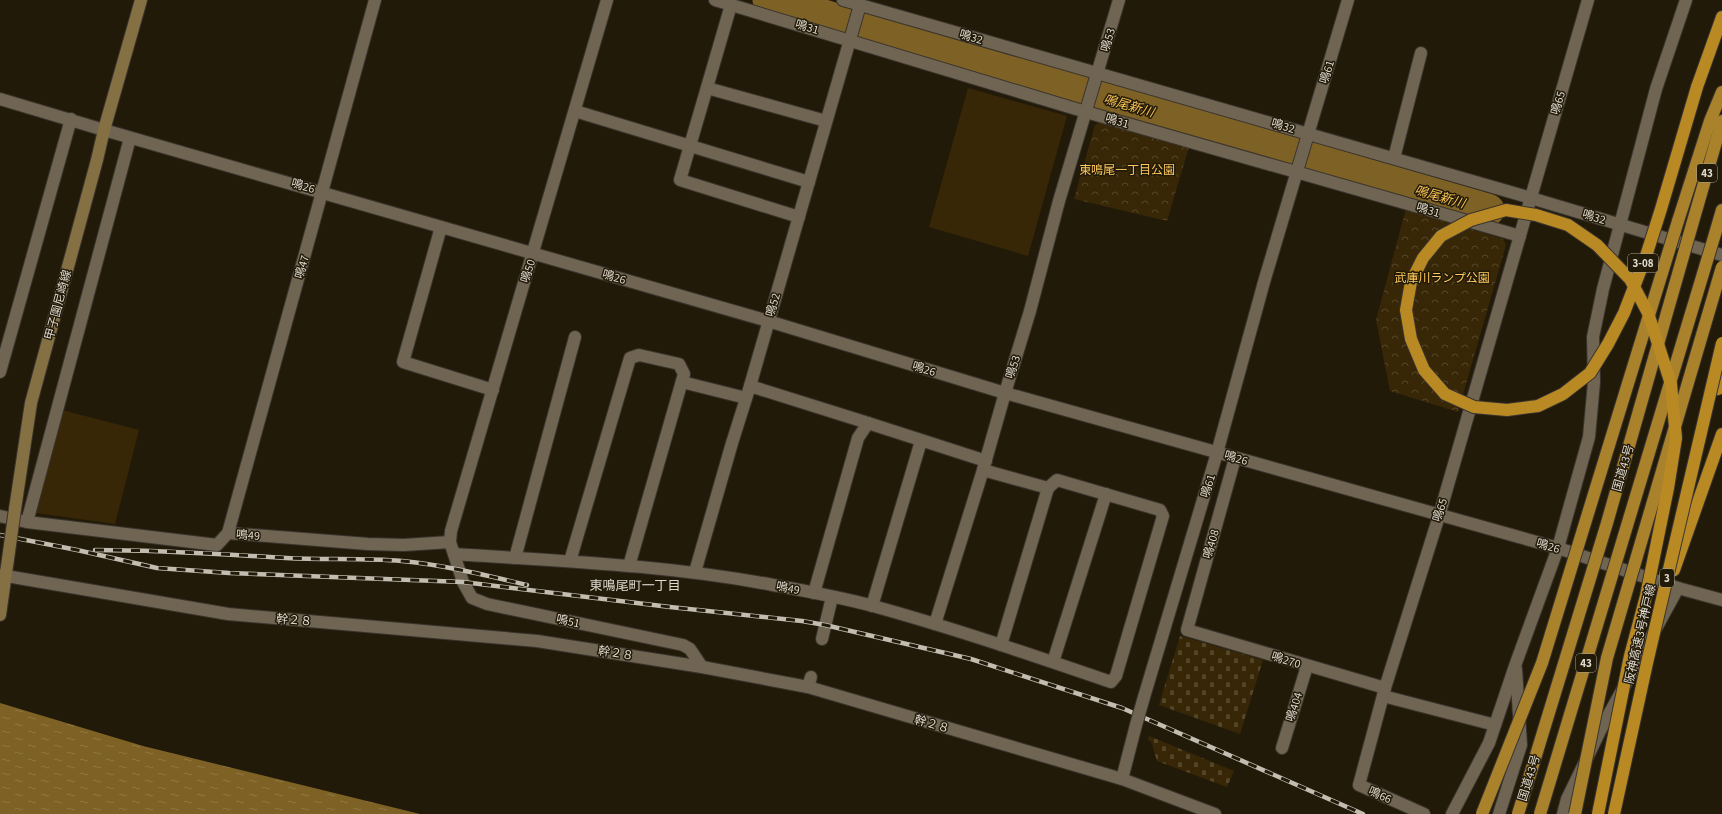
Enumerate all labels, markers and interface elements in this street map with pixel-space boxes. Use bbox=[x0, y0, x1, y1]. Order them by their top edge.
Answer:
street label: 鳴31 bbox=[793, 16, 821, 39]
street label: 鳴32 bbox=[957, 26, 985, 49]
street label: 鳴53 bbox=[1097, 26, 1120, 54]
street label: 鳴61 bbox=[1316, 58, 1339, 86]
street label: 鳴65 bbox=[1547, 89, 1570, 117]
water label: 鳴尾新川 bbox=[1101, 90, 1158, 122]
street label: 鳴31 bbox=[1103, 110, 1131, 133]
street label: 鳴32 bbox=[1269, 115, 1297, 138]
park label: 東鳴尾一丁目公園 bbox=[1079, 162, 1175, 179]
road number: 43 bbox=[1697, 164, 1717, 182]
street label: 鳴26 bbox=[289, 175, 317, 198]
water label: 鳴尾新川 bbox=[1412, 181, 1469, 213]
street label: 鳴31 bbox=[1414, 199, 1442, 222]
street label: 鳴32 bbox=[1580, 206, 1608, 229]
street label: 鳴47 bbox=[291, 253, 314, 281]
road number: 3-08 bbox=[1628, 254, 1658, 272]
street label: 鳴50 bbox=[517, 257, 540, 285]
street label: 鳴26 bbox=[600, 266, 628, 289]
street label: 甲子園尼崎線 bbox=[41, 268, 76, 342]
park label: 武庫川ランプ公園 bbox=[1394, 270, 1490, 287]
street label: 鳴52 bbox=[762, 291, 785, 319]
street label: 鳴53 bbox=[1002, 353, 1025, 381]
street label: 鳴26 bbox=[910, 358, 938, 381]
street label: 国道43号 bbox=[1609, 443, 1638, 494]
street label: 鳴26 bbox=[1222, 447, 1250, 470]
street label: 鳴61 bbox=[1197, 472, 1220, 500]
street label: 鳴65 bbox=[1429, 496, 1452, 524]
street label: 鳴49 bbox=[235, 526, 261, 545]
street label: 鳴408 bbox=[1199, 527, 1224, 561]
street label: 鳴26 bbox=[1534, 535, 1562, 558]
road number: 3 bbox=[1660, 569, 1674, 587]
district label: 東鳴尾町一丁目 bbox=[589, 577, 681, 595]
street label: 鳴49 bbox=[775, 578, 801, 599]
street label: 阪神高速3号神戸線 bbox=[1621, 583, 1660, 686]
street label: 幹２８ bbox=[275, 610, 313, 631]
street label: 鳴51 bbox=[554, 611, 581, 632]
street label: 幹２８ bbox=[597, 642, 635, 665]
street label: 鳴270 bbox=[1269, 648, 1303, 673]
road number: 43 bbox=[1576, 654, 1596, 672]
street label: 鳴404 bbox=[1282, 690, 1307, 724]
street label: 幹２８ bbox=[912, 711, 952, 738]
street label: 国道43号 bbox=[1514, 753, 1545, 804]
street label: 鳴66 bbox=[1365, 783, 1394, 808]

